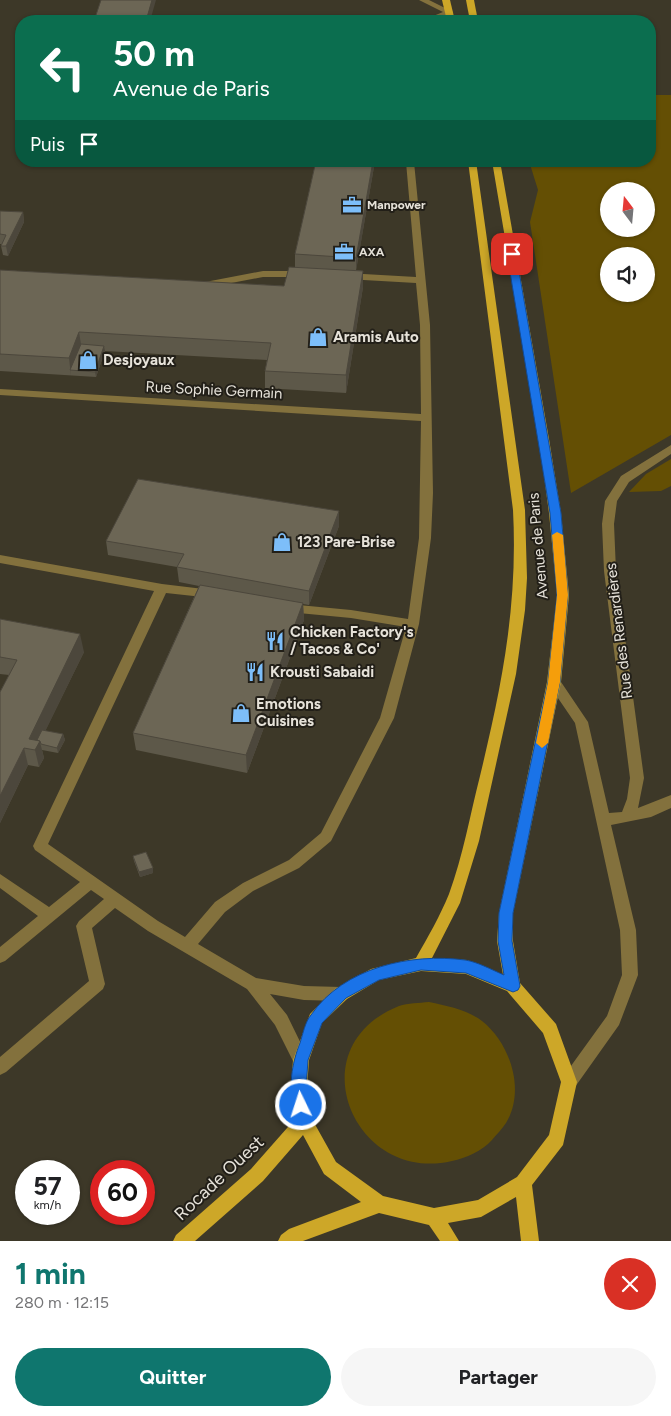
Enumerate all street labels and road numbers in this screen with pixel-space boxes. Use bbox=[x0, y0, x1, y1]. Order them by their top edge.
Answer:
street label: Rue Sophie Germain bbox=[145, 377, 283, 403]
street label: Avenue de Paris bbox=[524, 492, 552, 600]
street label: Rue des Renardières bbox=[602, 562, 636, 700]
street label: Rocade Ouest bbox=[170, 1131, 269, 1225]

